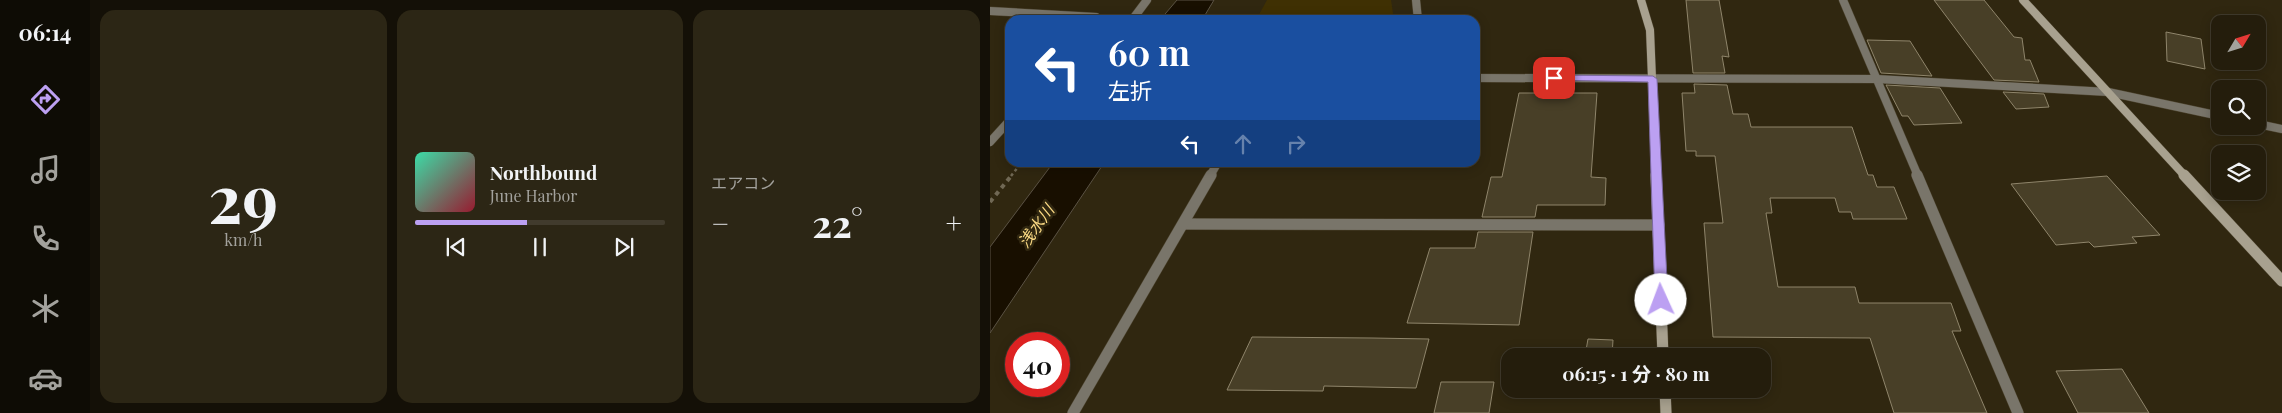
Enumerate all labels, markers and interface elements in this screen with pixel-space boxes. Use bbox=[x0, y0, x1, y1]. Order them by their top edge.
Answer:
north arrow bbox=[2211, 15, 2266, 70]
map controls bbox=[2211, 15, 2266, 200]
text: 06:14 bbox=[19, 17, 71, 47]
text: 60 m bbox=[1108, 28, 1190, 75]
icon: left bbox=[1025, 35, 1090, 100]
pin bbox=[1533, 57, 1575, 99]
icon: arrive bbox=[1540, 64, 1568, 92]
text: 左折 bbox=[1108, 75, 1152, 105]
button: search bbox=[2211, 80, 2266, 135]
icon: directions bbox=[28, 82, 63, 117]
icon: left bbox=[1176, 130, 1204, 158]
icon: ahead bbox=[1229, 130, 1257, 158]
icon: right bbox=[1282, 130, 1310, 158]
button: layers bbox=[2211, 145, 2266, 200]
icon: music bbox=[28, 152, 63, 187]
text: 29 bbox=[208, 153, 278, 239]
text: Northbound bbox=[490, 159, 597, 185]
text: エアコン bbox=[711, 172, 775, 193]
text: June Harbor bbox=[490, 185, 577, 206]
text: 22° bbox=[812, 197, 863, 248]
water label: 浅水川 bbox=[1013, 199, 1059, 251]
text: − bbox=[711, 204, 729, 241]
text: + bbox=[946, 204, 962, 241]
icon: phone bbox=[28, 221, 63, 256]
text: km/h bbox=[224, 229, 263, 250]
icon: previous bbox=[442, 233, 470, 261]
icon: pause bbox=[526, 233, 554, 261]
icon: next bbox=[610, 233, 638, 261]
position arrow bbox=[1634, 273, 1686, 325]
icon: climate bbox=[28, 291, 63, 326]
speed limit sign: 40 bbox=[1005, 332, 1070, 397]
text: 06:15 · 1 分 · 80 m bbox=[1562, 360, 1710, 386]
icon: car bbox=[28, 361, 63, 396]

